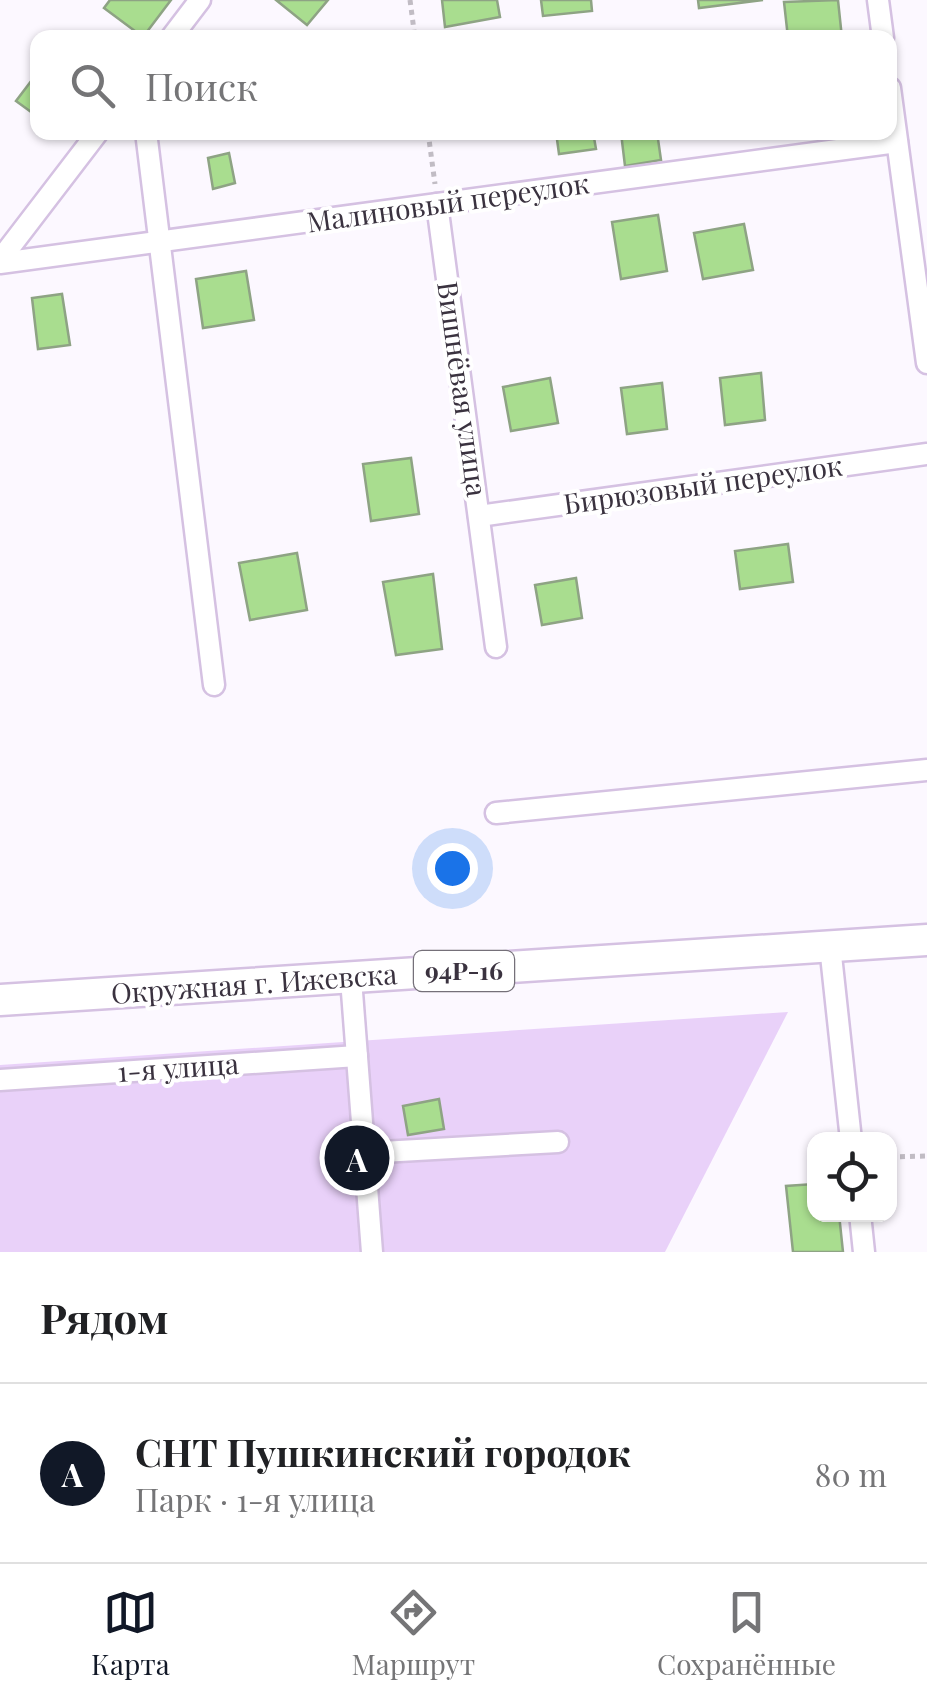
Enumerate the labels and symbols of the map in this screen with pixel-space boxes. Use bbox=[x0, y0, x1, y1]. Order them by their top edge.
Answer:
street label: Малиновый переулок bbox=[304, 163, 591, 240]
street label: Вишнёвая улица bbox=[430, 279, 497, 499]
street label: Бирюзовый переулок bbox=[561, 446, 845, 521]
your location bbox=[427, 843, 478, 894]
road number: 94Р-16 bbox=[414, 951, 514, 991]
street label: Окружная г. Ижевска bbox=[110, 954, 398, 1011]
street label: 1-я улица bbox=[116, 1044, 240, 1089]
pin: A bbox=[324, 1120, 390, 1196]

